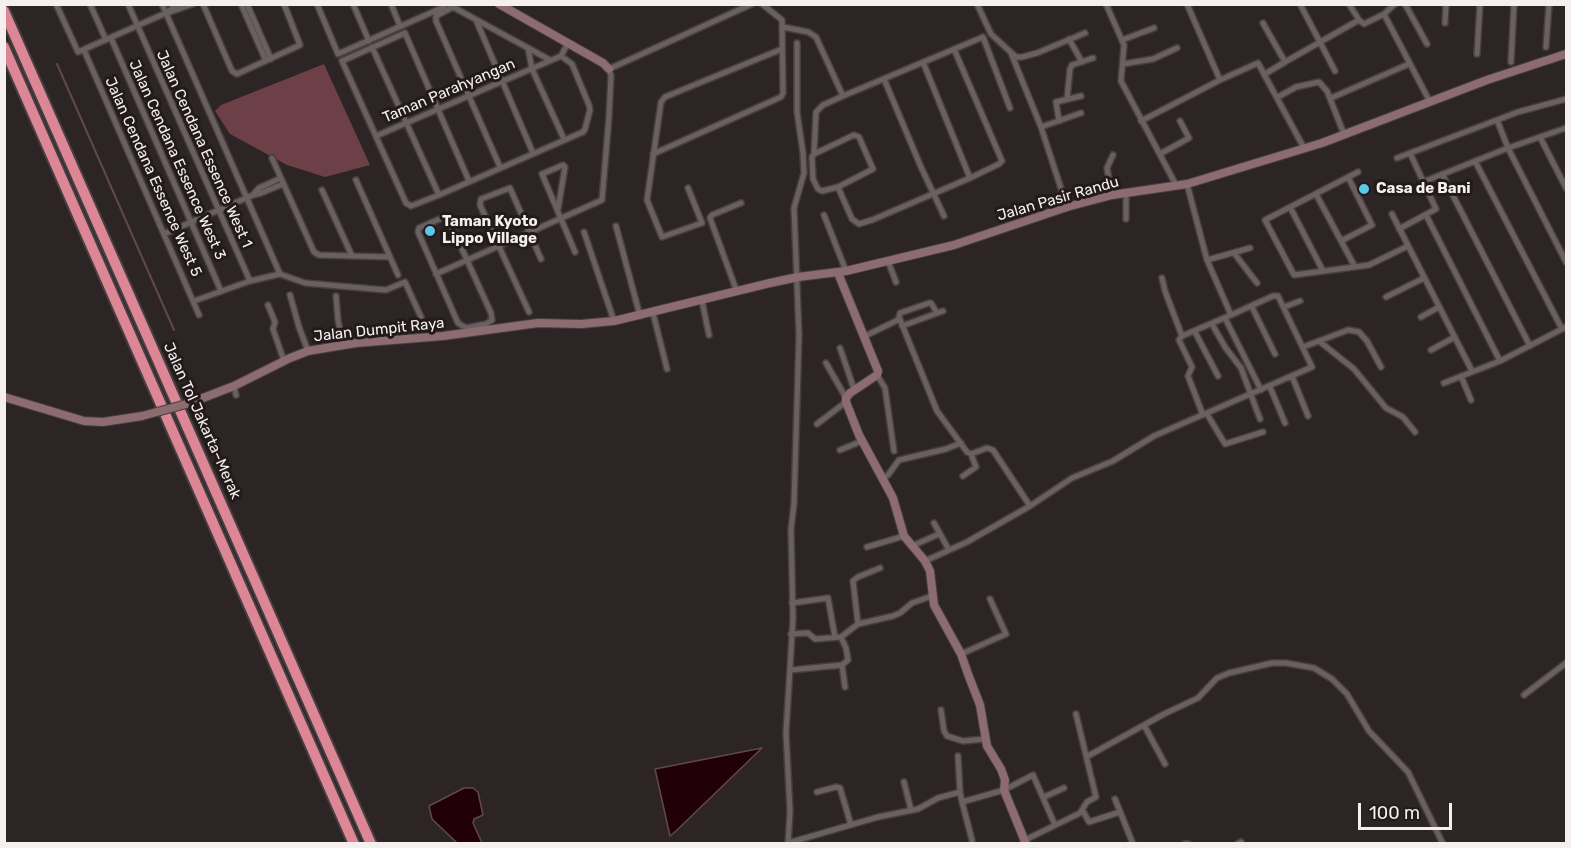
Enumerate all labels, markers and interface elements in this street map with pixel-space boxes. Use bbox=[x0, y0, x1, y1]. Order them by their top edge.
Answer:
street label: Jalan Cendana Essence West 1 bbox=[152, 48, 256, 250]
street label: Taman Parahyangan bbox=[380, 55, 518, 127]
street label: Jalan Cendana Essence West 3 bbox=[125, 57, 229, 263]
street label: Jalan Cendana Essence West 5 bbox=[101, 74, 205, 280]
street label: Jalan Pasir Randu bbox=[995, 173, 1121, 225]
place label: Casa de Bani bbox=[1376, 180, 1471, 198]
marker: Casa de Bani bbox=[1357, 182, 1371, 196]
place label: Taman Kyoto Lippo Village bbox=[442, 213, 538, 248]
marker: Taman Kyoto Lippo Village bbox=[423, 224, 437, 238]
street label: Jalan Dumpit Raya bbox=[313, 314, 445, 346]
street label: Jalan Tol Jakarta–Merak bbox=[159, 340, 245, 502]
scale bar bbox=[1361, 791, 1456, 829]
text: 100 m bbox=[1369, 802, 1420, 824]

